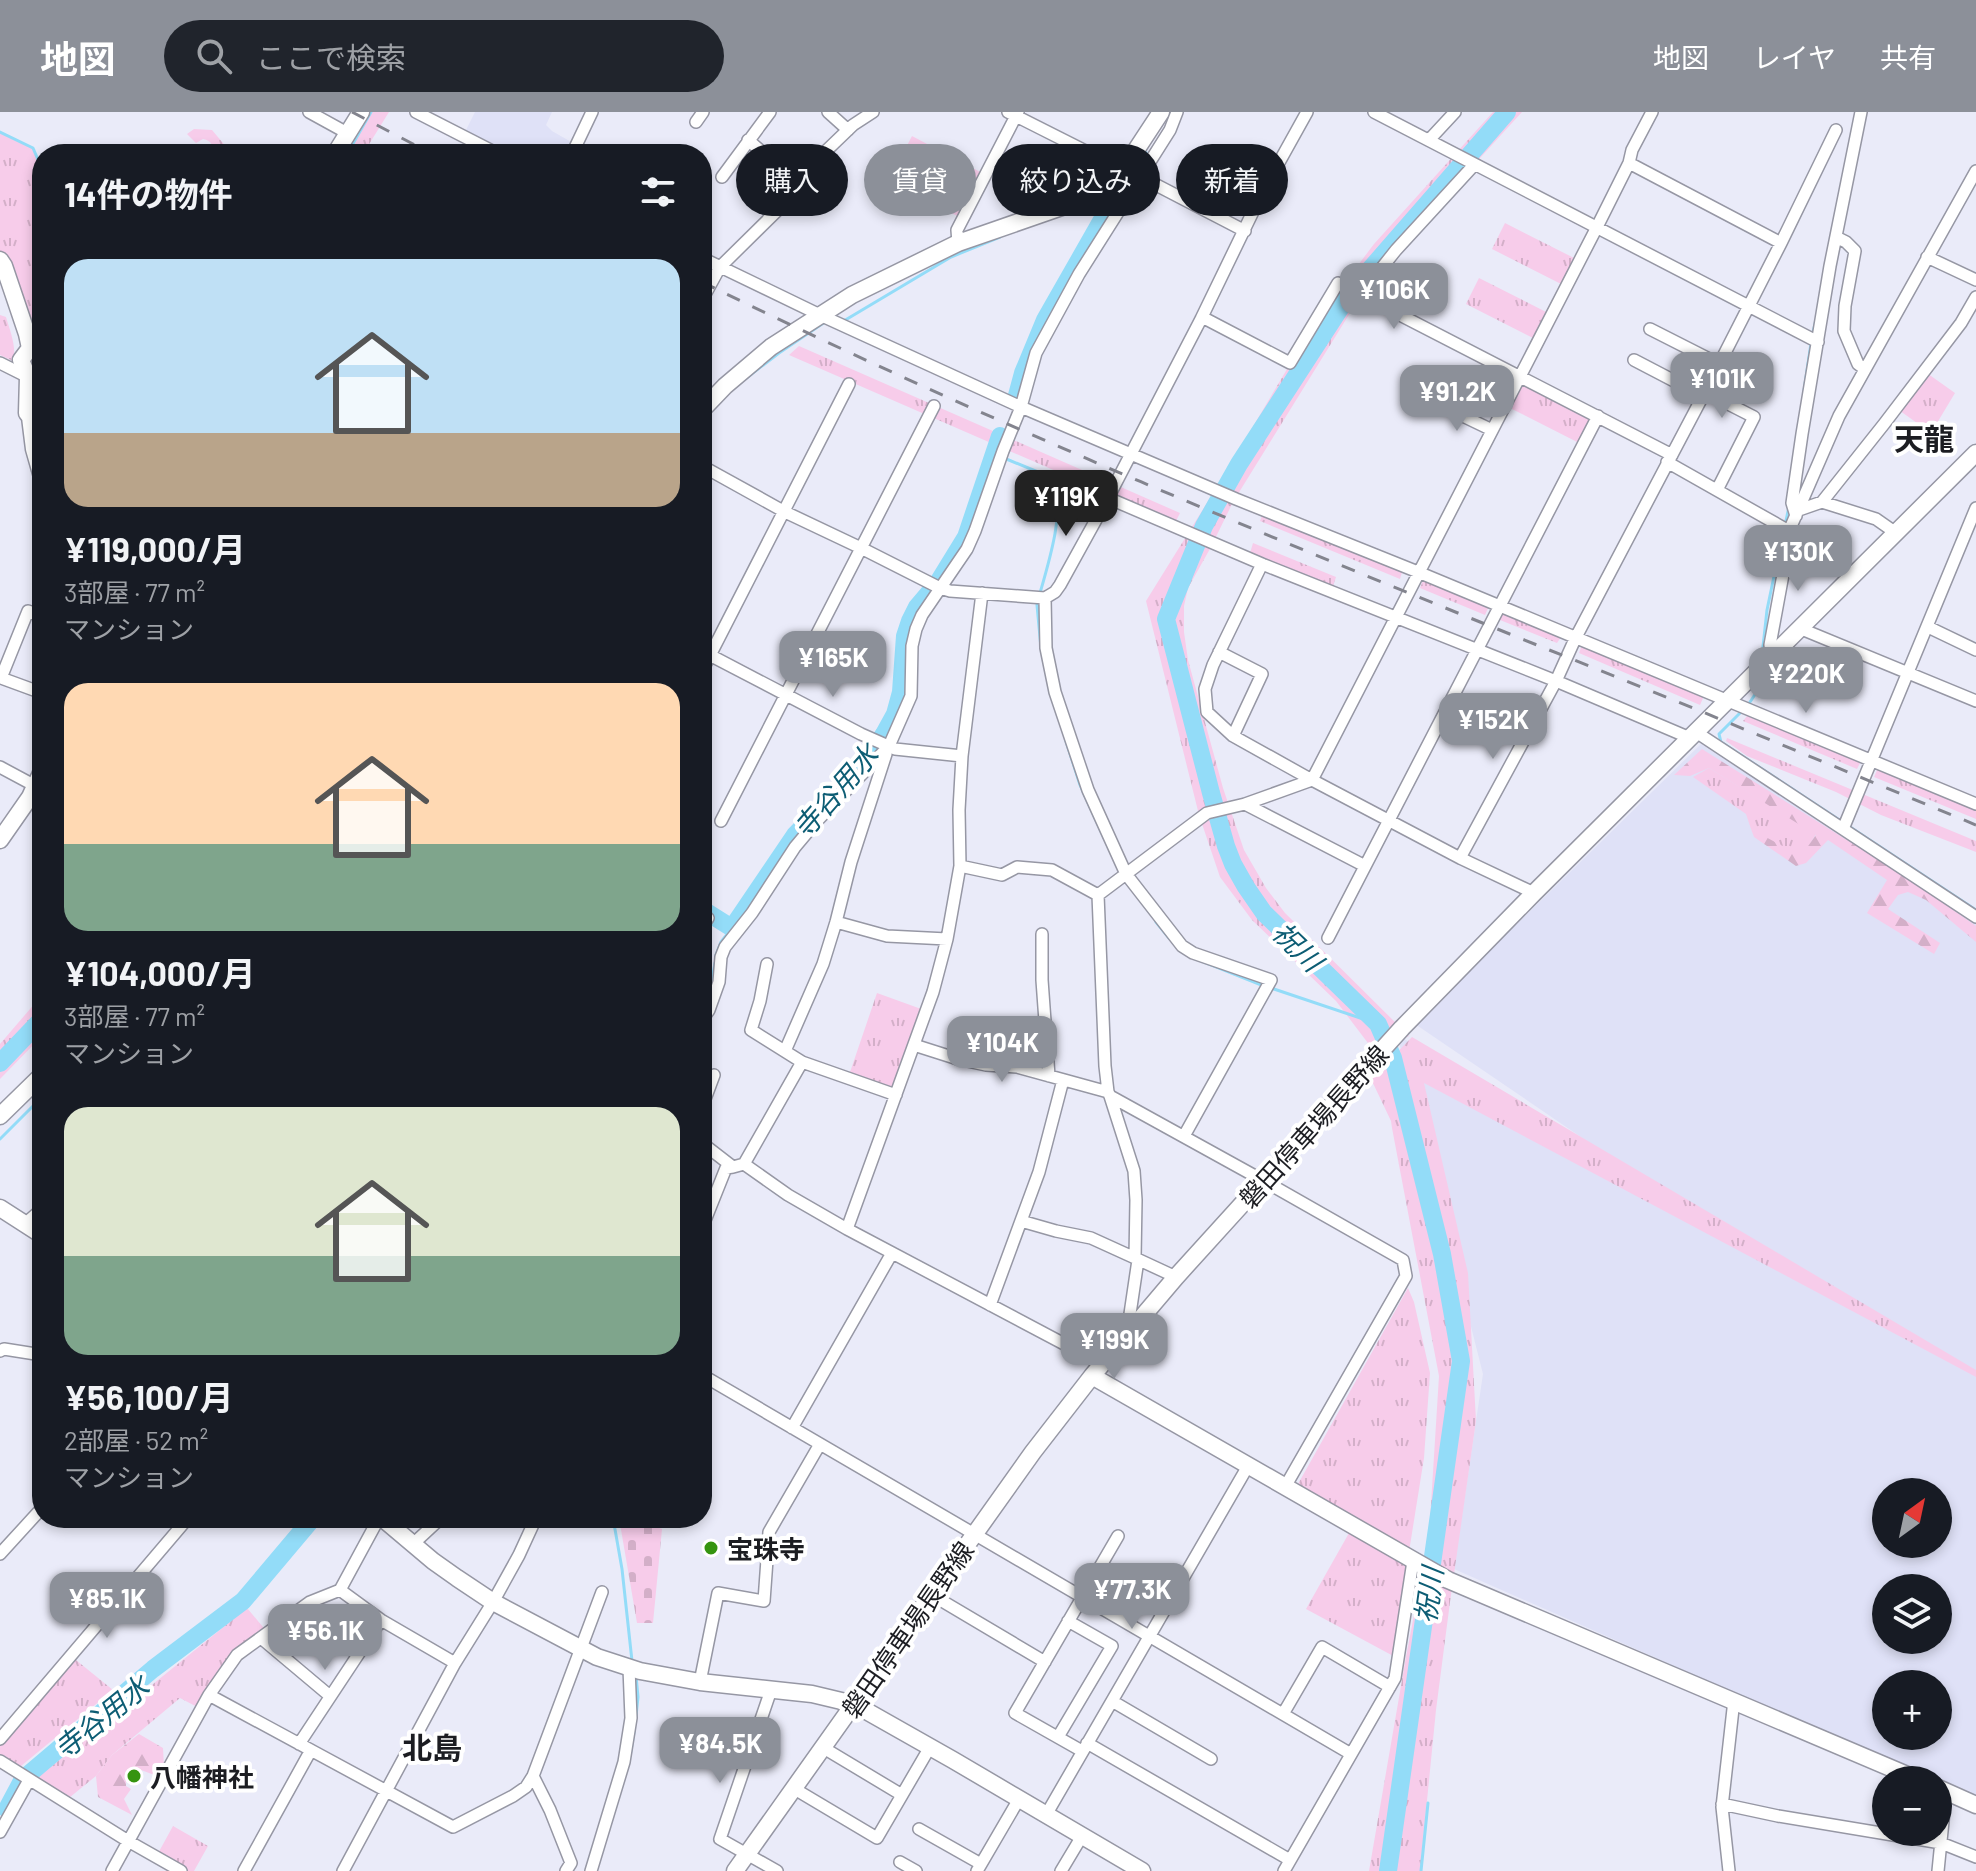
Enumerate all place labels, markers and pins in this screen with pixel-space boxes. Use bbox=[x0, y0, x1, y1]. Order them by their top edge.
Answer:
pin: ¥106K bbox=[1338, 263, 1450, 331]
pin: ¥101K bbox=[1666, 352, 1778, 420]
pin: ¥91.2K bbox=[1392, 365, 1522, 433]
pin: ¥119K bbox=[1010, 470, 1122, 538]
pin: ¥130K bbox=[1742, 525, 1854, 593]
pin: ¥165K bbox=[777, 631, 889, 699]
pin: ¥220K bbox=[1750, 647, 1862, 715]
pin: ¥152K bbox=[1437, 693, 1549, 761]
pin: ¥104K bbox=[946, 1016, 1058, 1084]
pin: ¥199K bbox=[1058, 1313, 1170, 1381]
place label: 宝珠寺 bbox=[727, 1533, 805, 1564]
marker: 宝珠寺 bbox=[702, 1539, 720, 1557]
pin: ¥77.3K bbox=[1067, 1563, 1197, 1631]
pin: ¥85.1K bbox=[42, 1572, 172, 1640]
pin: ¥56.1K bbox=[260, 1604, 390, 1672]
pin: ¥84.5K bbox=[655, 1717, 785, 1785]
place label: 八幡神社 bbox=[150, 1761, 254, 1792]
marker: 八幡神社 bbox=[125, 1767, 143, 1785]

